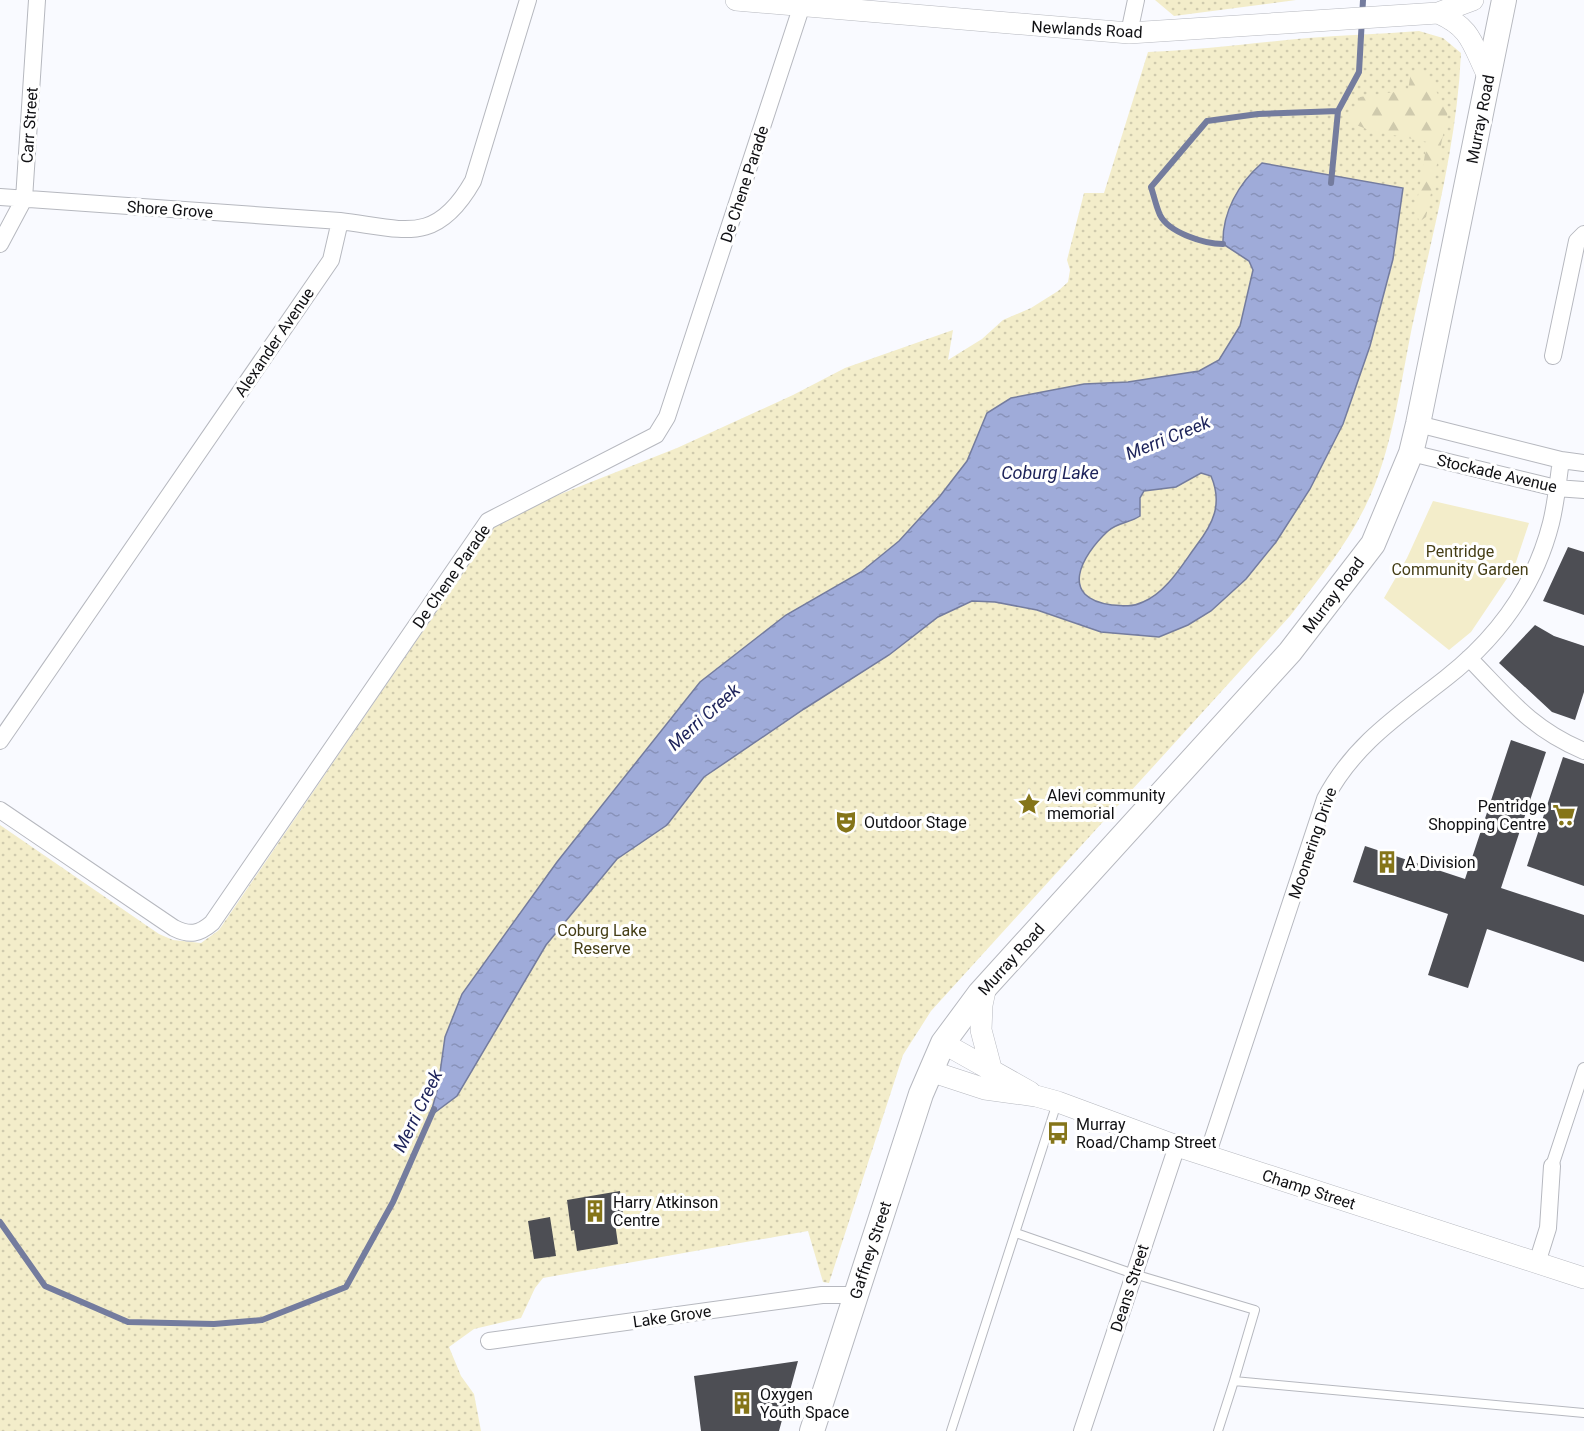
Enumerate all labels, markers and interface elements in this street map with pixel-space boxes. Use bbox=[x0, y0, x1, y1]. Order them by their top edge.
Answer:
street label: Newlands Road bbox=[1031, 17, 1143, 42]
street label: Murray Road bbox=[1463, 73, 1498, 165]
street label: Carr Street bbox=[17, 86, 42, 164]
street label: De Chene Parade bbox=[717, 123, 772, 245]
street label: Shore Grove bbox=[126, 197, 214, 222]
street label: Alexander Avenue bbox=[231, 284, 318, 400]
water label: Merri Creek bbox=[1122, 411, 1214, 464]
street label: Stockade Avenue bbox=[1435, 450, 1559, 497]
water label: Coburg Lake bbox=[1001, 462, 1099, 483]
street label: De Chene Parade bbox=[409, 521, 494, 632]
park label: Pentridge Community Garden bbox=[1391, 542, 1529, 579]
street label: Murray Road bbox=[1299, 554, 1368, 637]
water label: Merri Creek bbox=[663, 678, 745, 754]
street label: Moonering Drive bbox=[1285, 785, 1340, 901]
place label: Alevi community memorial bbox=[1047, 786, 1166, 823]
place icon: Alevi community memorial bbox=[1016, 791, 1042, 817]
place label: Pentridge Shopping Centre bbox=[1428, 797, 1546, 834]
supermarket icon: Pentridge Shopping Centre bbox=[1551, 802, 1577, 828]
theatre icon: Outdoor Stage bbox=[833, 809, 859, 835]
place label: Outdoor Stage bbox=[864, 813, 967, 832]
building icon: A Division bbox=[1374, 849, 1400, 875]
place label: A Division bbox=[1405, 853, 1476, 872]
street label: Murray Road bbox=[974, 919, 1049, 999]
park label: Coburg Lake Reserve bbox=[557, 921, 647, 958]
water label: Merri Creek bbox=[389, 1065, 447, 1156]
place label: Murray Road/Champ Street bbox=[1076, 1115, 1216, 1152]
bus stop icon: Murray Road/Champ Street bbox=[1045, 1120, 1071, 1146]
street label: Champ Street bbox=[1260, 1165, 1358, 1214]
place label: Harry Atkinson Centre bbox=[613, 1193, 718, 1230]
building icon: Harry Atkinson Centre bbox=[582, 1198, 608, 1224]
street label: Gaffney Street bbox=[846, 1199, 895, 1301]
street label: Deans Street bbox=[1106, 1242, 1153, 1334]
street label: Lake Grove bbox=[632, 1302, 713, 1331]
place label: Oxygen Youth Space bbox=[760, 1385, 849, 1422]
building icon: Oxygen Youth Space bbox=[729, 1390, 755, 1416]

